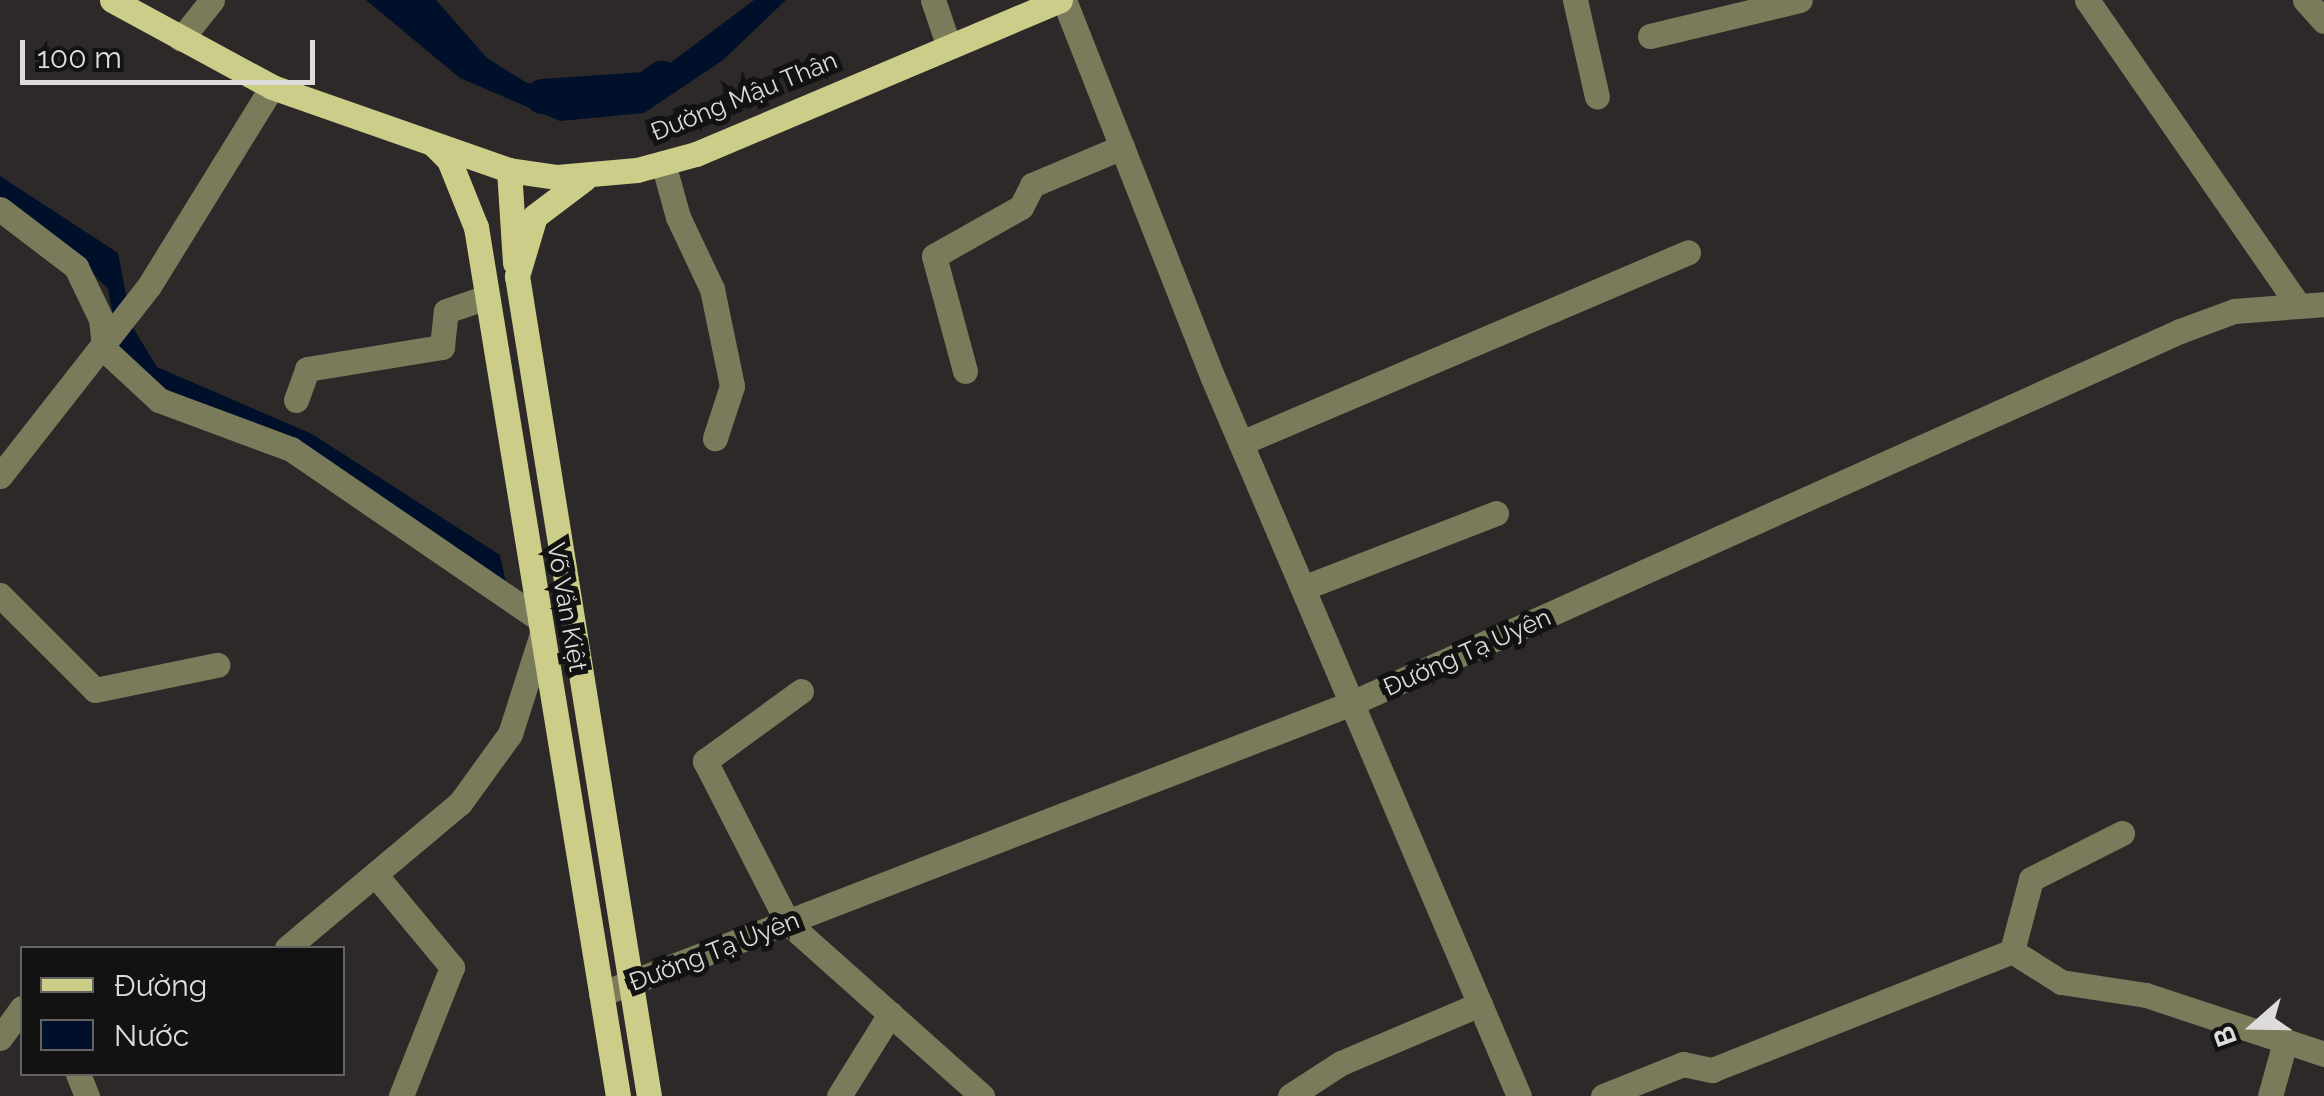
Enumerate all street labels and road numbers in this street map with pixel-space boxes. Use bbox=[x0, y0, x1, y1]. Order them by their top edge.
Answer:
street label: Đường Mậu Thân bbox=[646, 45, 842, 147]
street label: Võ Văn Kiệt bbox=[541, 540, 593, 674]
street label: Đường Tạ Uyên bbox=[1378, 602, 1556, 702]
street label: Đường Tạ Uyên bbox=[624, 905, 804, 997]

